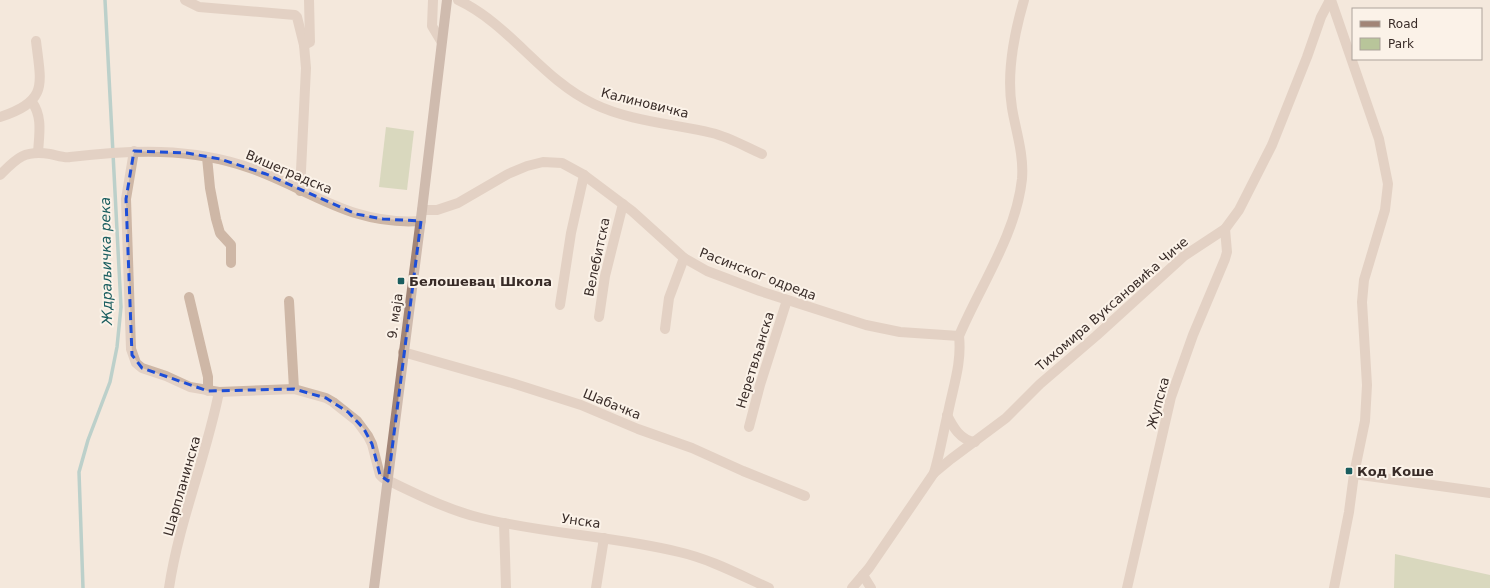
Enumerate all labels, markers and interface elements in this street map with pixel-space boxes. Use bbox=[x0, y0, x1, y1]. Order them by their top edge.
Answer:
legend bbox=[1352, 8, 1482, 60]
text: Road bbox=[1388, 17, 1418, 31]
text: Park bbox=[1388, 37, 1414, 51]
street label: Калиновичка bbox=[600, 85, 690, 121]
street label: Вишеградска bbox=[244, 147, 334, 197]
water label: Ждраљичка река bbox=[97, 197, 115, 326]
street label: Велебитска bbox=[581, 216, 613, 298]
street label: Тихомира Вуксановића Чиче bbox=[1032, 234, 1191, 375]
street label: Расинског одреда bbox=[697, 245, 819, 303]
place label: Белошевац Школа bbox=[409, 274, 552, 289]
marker: Белошевац Школа bbox=[396, 276, 406, 286]
street label: 9. маја bbox=[384, 292, 406, 340]
street label: Неретвљанска bbox=[733, 310, 777, 410]
street label: Жупска bbox=[1144, 375, 1172, 431]
street label: Шабачка bbox=[581, 386, 643, 422]
street label: Шарпланинска bbox=[161, 434, 203, 538]
place label: Код Коше bbox=[1357, 464, 1434, 479]
marker: Код Коше bbox=[1344, 466, 1354, 476]
street label: Унска bbox=[560, 511, 602, 531]

